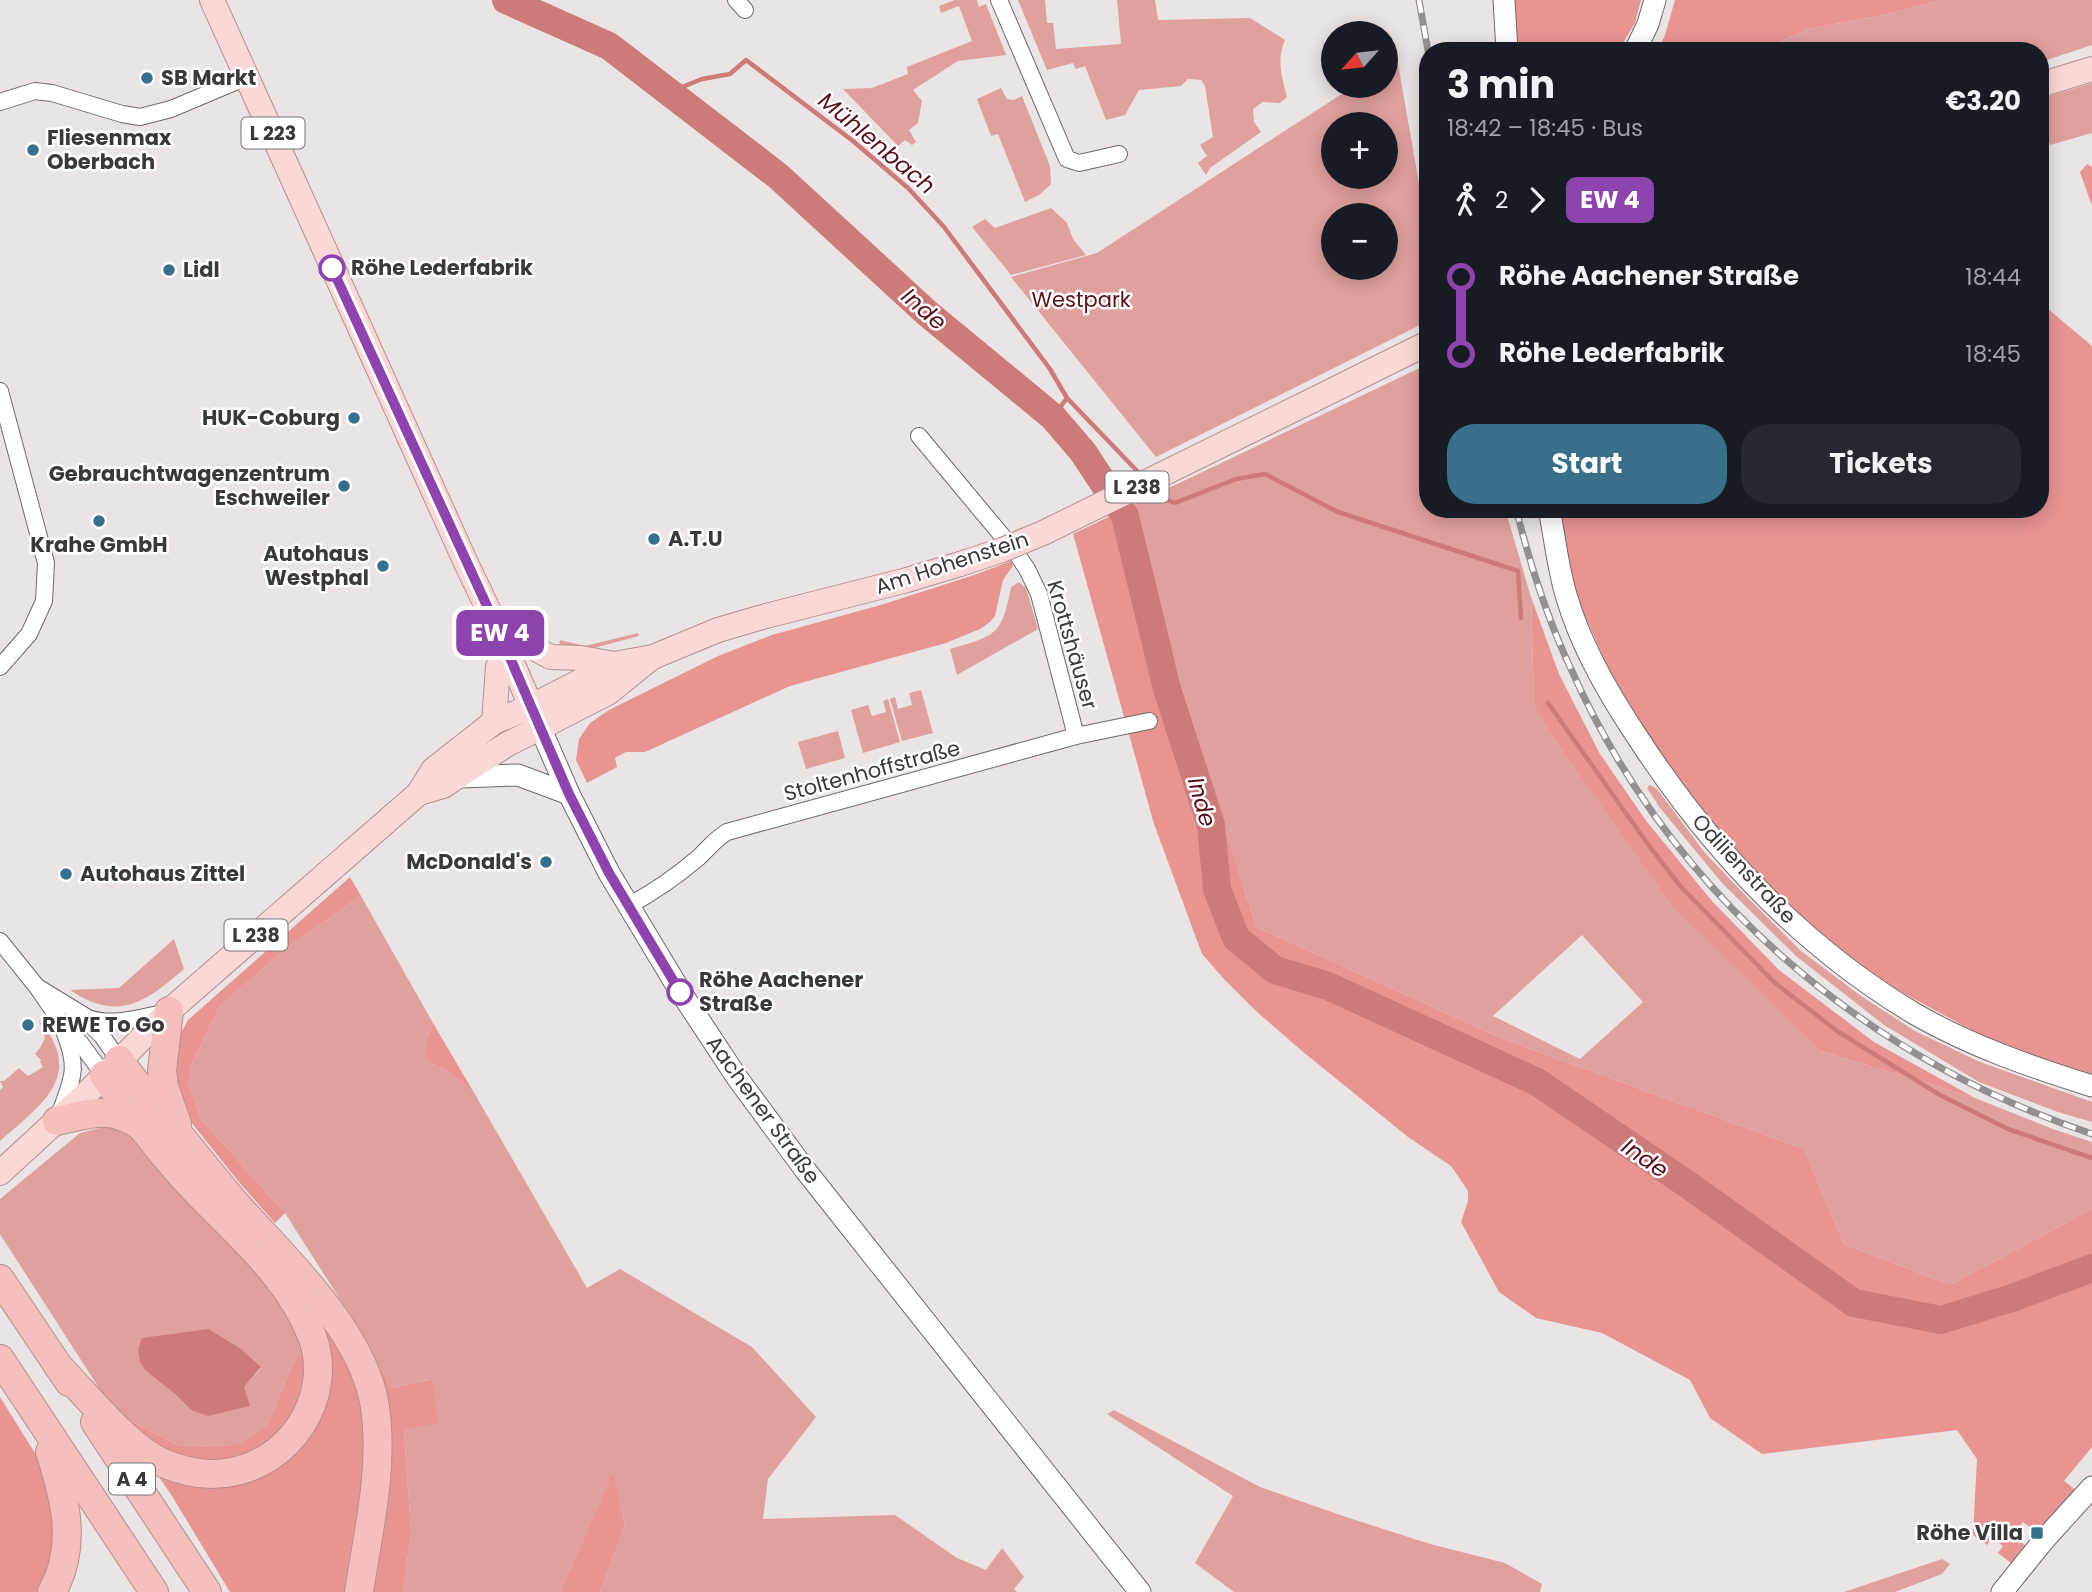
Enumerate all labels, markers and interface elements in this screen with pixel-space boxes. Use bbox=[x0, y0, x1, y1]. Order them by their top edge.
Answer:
north arrow bbox=[1321, 21, 1398, 98]
map controls bbox=[1321, 21, 1398, 280]
text: 3 min bbox=[1447, 58, 1555, 111]
place label: SB Markt bbox=[161, 63, 256, 92]
marker: SB Markt bbox=[139, 70, 155, 86]
text: €3.20 bbox=[1945, 83, 2021, 119]
water label: Mühlenbach bbox=[812, 85, 942, 201]
button: + bbox=[1321, 112, 1398, 189]
text: 18:42 – 18:45 · Bus bbox=[1447, 112, 1643, 144]
road number: L 223 bbox=[242, 118, 304, 148]
place label: Fliesenmax Oberbach bbox=[47, 123, 172, 176]
marker: Fliesenmax Oberbach bbox=[25, 142, 41, 158]
icon: walk bbox=[1447, 181, 1485, 219]
icon: forward bbox=[1518, 181, 1556, 219]
text: EW 4 bbox=[1580, 183, 1640, 216]
text: 2 bbox=[1495, 184, 1508, 216]
button: − bbox=[1321, 203, 1398, 280]
place label: Röhe Lederfabrik bbox=[351, 253, 533, 282]
place label: Lidl bbox=[183, 255, 220, 284]
marker: Röhe Lederfabrik bbox=[319, 255, 345, 281]
text: Röhe Aachener Straße bbox=[1499, 258, 1799, 294]
text: 18:44 bbox=[1965, 261, 2021, 293]
marker: Lidl bbox=[161, 262, 177, 278]
water label: Inde bbox=[895, 280, 953, 338]
park label: Westpark bbox=[1031, 285, 1131, 314]
text: Röhe Lederfabrik bbox=[1499, 335, 1724, 371]
text: 18:45 bbox=[1965, 338, 2021, 370]
place label: HUK-Coburg bbox=[202, 403, 340, 432]
marker: HUK-Coburg bbox=[346, 410, 362, 426]
button: Start bbox=[1447, 424, 1727, 504]
button: Tickets bbox=[1741, 424, 2021, 504]
place label: Gebrauchtwagenzentrum Eschweiler bbox=[49, 459, 330, 512]
road number: L 238 bbox=[1106, 472, 1168, 502]
marker: Gebrauchtwagenzentrum Eschweiler bbox=[336, 478, 352, 494]
marker: Krahe GmbH bbox=[91, 513, 107, 529]
place label: A.T.U bbox=[668, 524, 723, 553]
street label: Am Hohenstein bbox=[872, 524, 1032, 601]
place label: Krahe GmbH bbox=[30, 530, 168, 559]
marker: A.T.U bbox=[646, 531, 662, 547]
place label: Autohaus Westphal bbox=[263, 539, 369, 592]
marker: Autohaus Westphal bbox=[375, 558, 391, 574]
street label: Krottshäuser bbox=[1040, 577, 1105, 713]
line badge: EW 4 bbox=[451, 610, 549, 656]
text: EW 4 bbox=[470, 616, 530, 649]
street label: Stoltenhoffstraße bbox=[781, 733, 963, 808]
water label: Inde bbox=[1180, 773, 1224, 831]
street label: Odilienstraße bbox=[1686, 807, 1803, 930]
place label: McDonald's bbox=[406, 847, 532, 876]
marker: McDonald's bbox=[538, 854, 554, 870]
place label: Autohaus Zittel bbox=[80, 859, 245, 888]
marker: Autohaus Zittel bbox=[58, 866, 74, 882]
road number: L 238 bbox=[224, 920, 288, 951]
place label: Röhe Aachener Straße bbox=[699, 965, 863, 1018]
marker: Röhe Aachener Straße bbox=[667, 979, 693, 1005]
place label: REWE To Go bbox=[42, 1010, 165, 1039]
marker: REWE To Go bbox=[20, 1017, 36, 1033]
street label: Aachener Straße bbox=[700, 1030, 827, 1190]
water label: Inde bbox=[1615, 1131, 1675, 1185]
road number: A 4 bbox=[109, 1464, 155, 1494]
place label: Röhe Villa bbox=[1916, 1518, 2023, 1547]
marker: Röhe Villa bbox=[2029, 1525, 2045, 1541]

